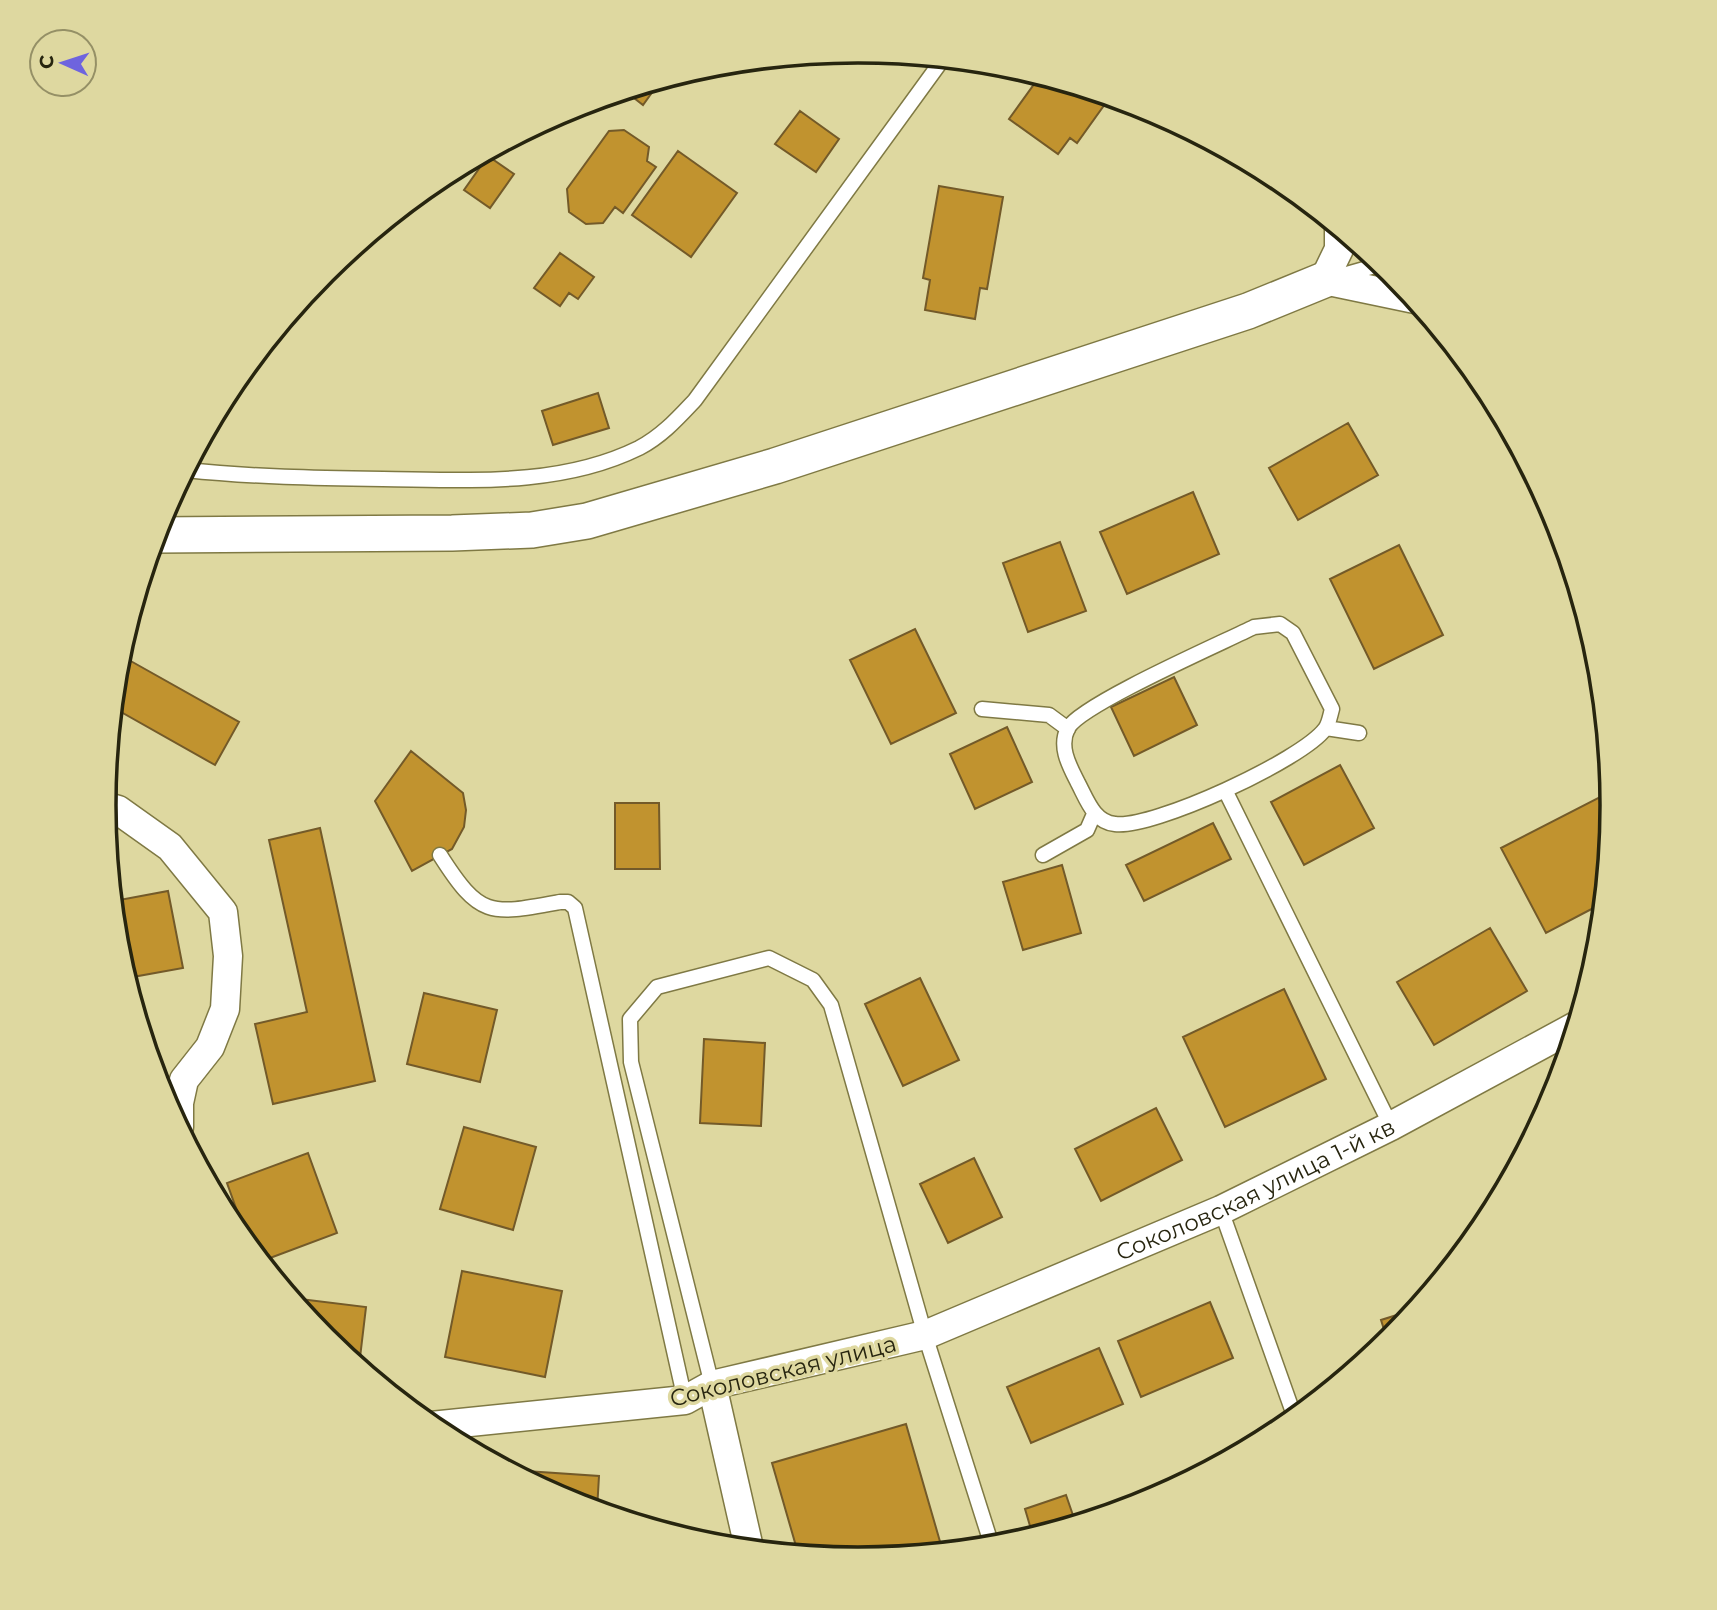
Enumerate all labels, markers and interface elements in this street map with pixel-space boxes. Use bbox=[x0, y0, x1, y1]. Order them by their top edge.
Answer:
north arrow bbox=[28, 28, 98, 98]
text: С bbox=[35, 54, 58, 70]
street label: Соколовская улица 1-й кв bbox=[1112, 1112, 1400, 1267]
street label: Соколовская улица bbox=[667, 1329, 899, 1413]

